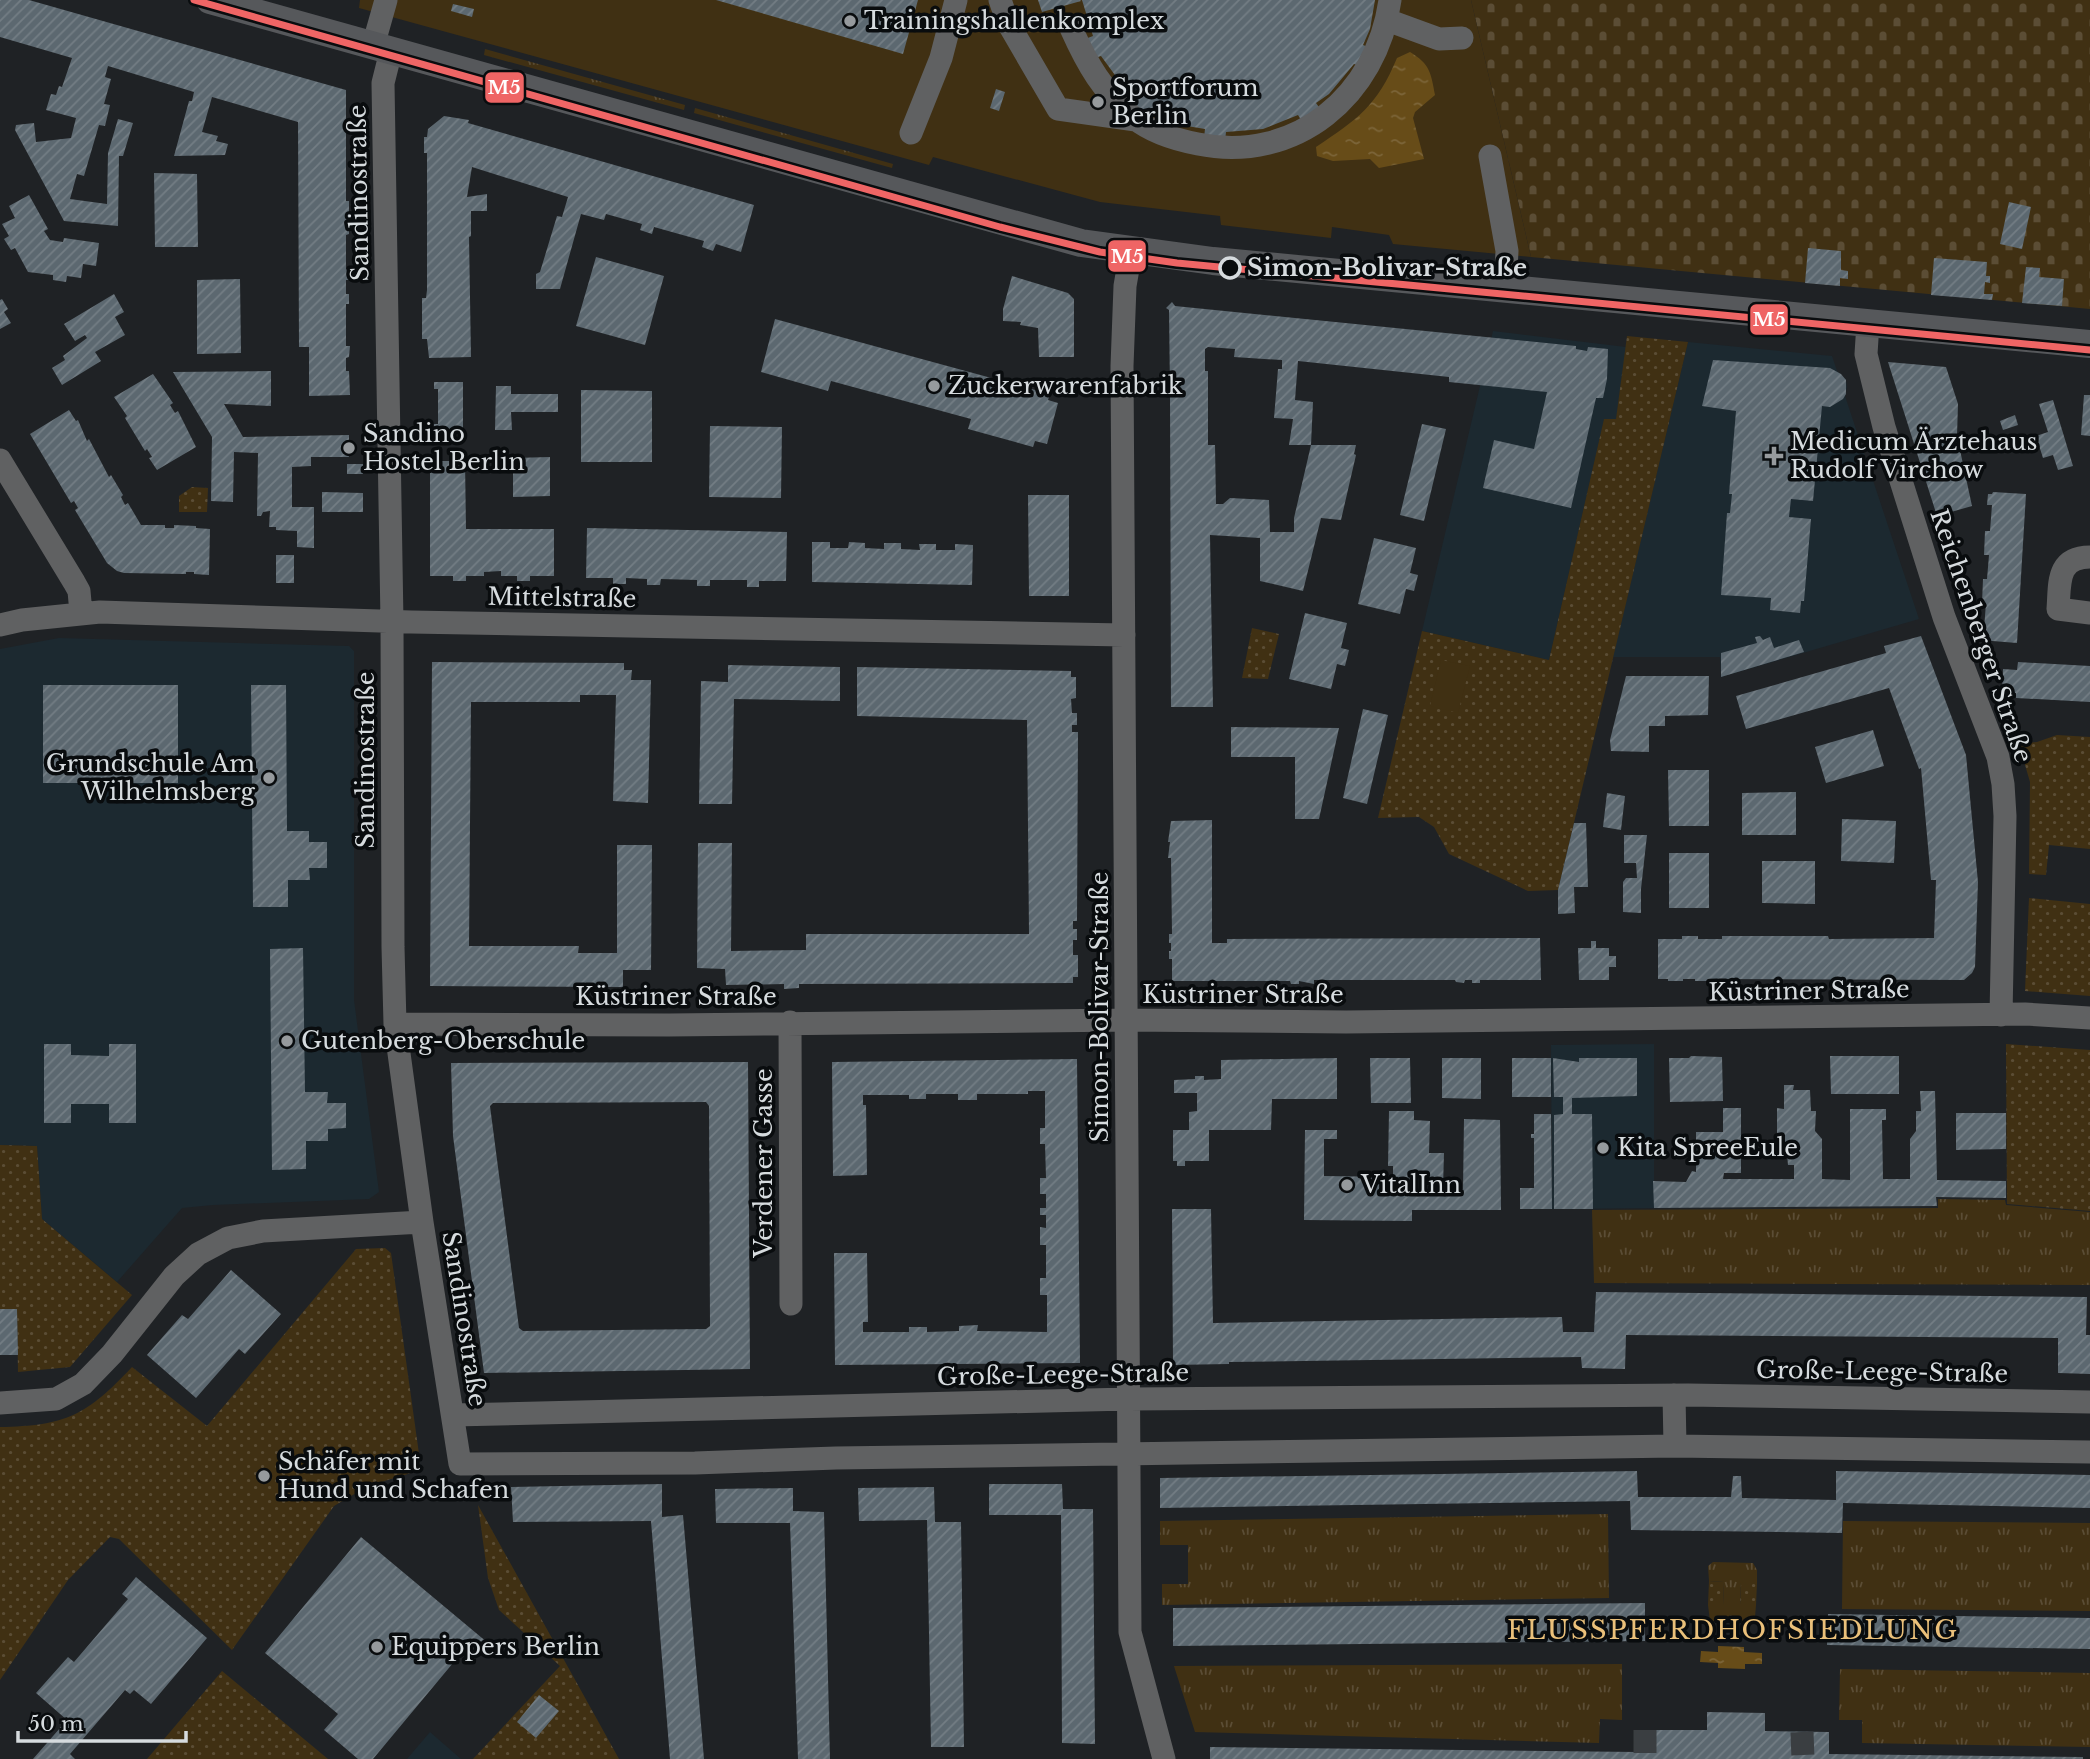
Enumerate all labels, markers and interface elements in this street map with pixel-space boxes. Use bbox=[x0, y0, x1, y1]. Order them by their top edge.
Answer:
place label: Trainingshallenkomplex bbox=[864, 6, 1165, 35]
marker: Trainingshallenkomplex bbox=[842, 13, 858, 29]
line badge: M5 bbox=[484, 71, 525, 104]
place label: Sportforum Berlin bbox=[1112, 73, 1259, 130]
text: M5 bbox=[487, 76, 521, 99]
marker: Sportforum Berlin bbox=[1090, 94, 1106, 110]
street label: Sandinostraße bbox=[342, 104, 375, 282]
line badge: M5 bbox=[1107, 239, 1147, 273]
text: M5 bbox=[1110, 245, 1144, 268]
place label: Simon-Bolivar-Straße bbox=[1247, 253, 1527, 282]
marker: Simon-Bolivar-Straße bbox=[1219, 257, 1241, 279]
line badge: M5 bbox=[1749, 303, 1789, 336]
text: M5 bbox=[1752, 308, 1786, 331]
place label: Zuckerwarenfabrik bbox=[948, 371, 1183, 400]
marker: Zuckerwarenfabrik bbox=[926, 378, 942, 394]
place label: Sandino Hostel Berlin bbox=[363, 419, 525, 476]
place label: Medicum Ärztehaus Rudolf Virchow bbox=[1790, 427, 2037, 484]
marker: Sandino Hostel Berlin bbox=[341, 440, 357, 456]
marker: Medicum Ärztehaus Rudolf Virchow bbox=[1764, 446, 1784, 466]
street label: Reichenberger Straße bbox=[1924, 505, 2039, 766]
street label: Mittelstraße bbox=[487, 582, 637, 613]
street label: Sandinostraße bbox=[351, 672, 380, 848]
place label: Grundschule Am Wilhelmsberg bbox=[46, 749, 256, 806]
marker: Grundschule Am Wilhelmsberg bbox=[261, 770, 277, 786]
street label: Simon-Bolivar-Straße bbox=[1085, 871, 1114, 1143]
street label: Küstriner Straße bbox=[1708, 974, 1910, 1007]
street label: Küstriner Straße bbox=[1142, 980, 1344, 1009]
street label: Küstriner Straße bbox=[575, 982, 777, 1011]
place label: Gutenberg-Oberschule bbox=[301, 1026, 585, 1055]
marker: Gutenberg-Oberschule bbox=[279, 1033, 295, 1049]
street label: Verdener Gasse bbox=[749, 1068, 778, 1259]
place label: Kita SpreeEule bbox=[1617, 1133, 1798, 1162]
marker: Kita SpreeEule bbox=[1595, 1140, 1611, 1156]
place label: VitalInn bbox=[1360, 1170, 1461, 1199]
marker: VitalInn bbox=[1339, 1177, 1355, 1193]
street label: Sandinostraße bbox=[436, 1229, 493, 1409]
street label: Große-Leege-Straße bbox=[1756, 1355, 2008, 1388]
street label: Große-Leege-Straße bbox=[937, 1358, 1189, 1391]
place label: Schäfer mit Hund und Schafen bbox=[278, 1447, 509, 1504]
marker: Schäfer mit Hund und Schafen bbox=[256, 1468, 272, 1484]
district label: FLUSSPFERDHOFSIEDLUNG bbox=[1507, 1614, 1959, 1646]
place label: Equippers Berlin bbox=[391, 1632, 600, 1661]
marker: Equippers Berlin bbox=[369, 1639, 385, 1655]
scale bar bbox=[18, 1700, 186, 1744]
text: 50 m bbox=[28, 1711, 84, 1737]

